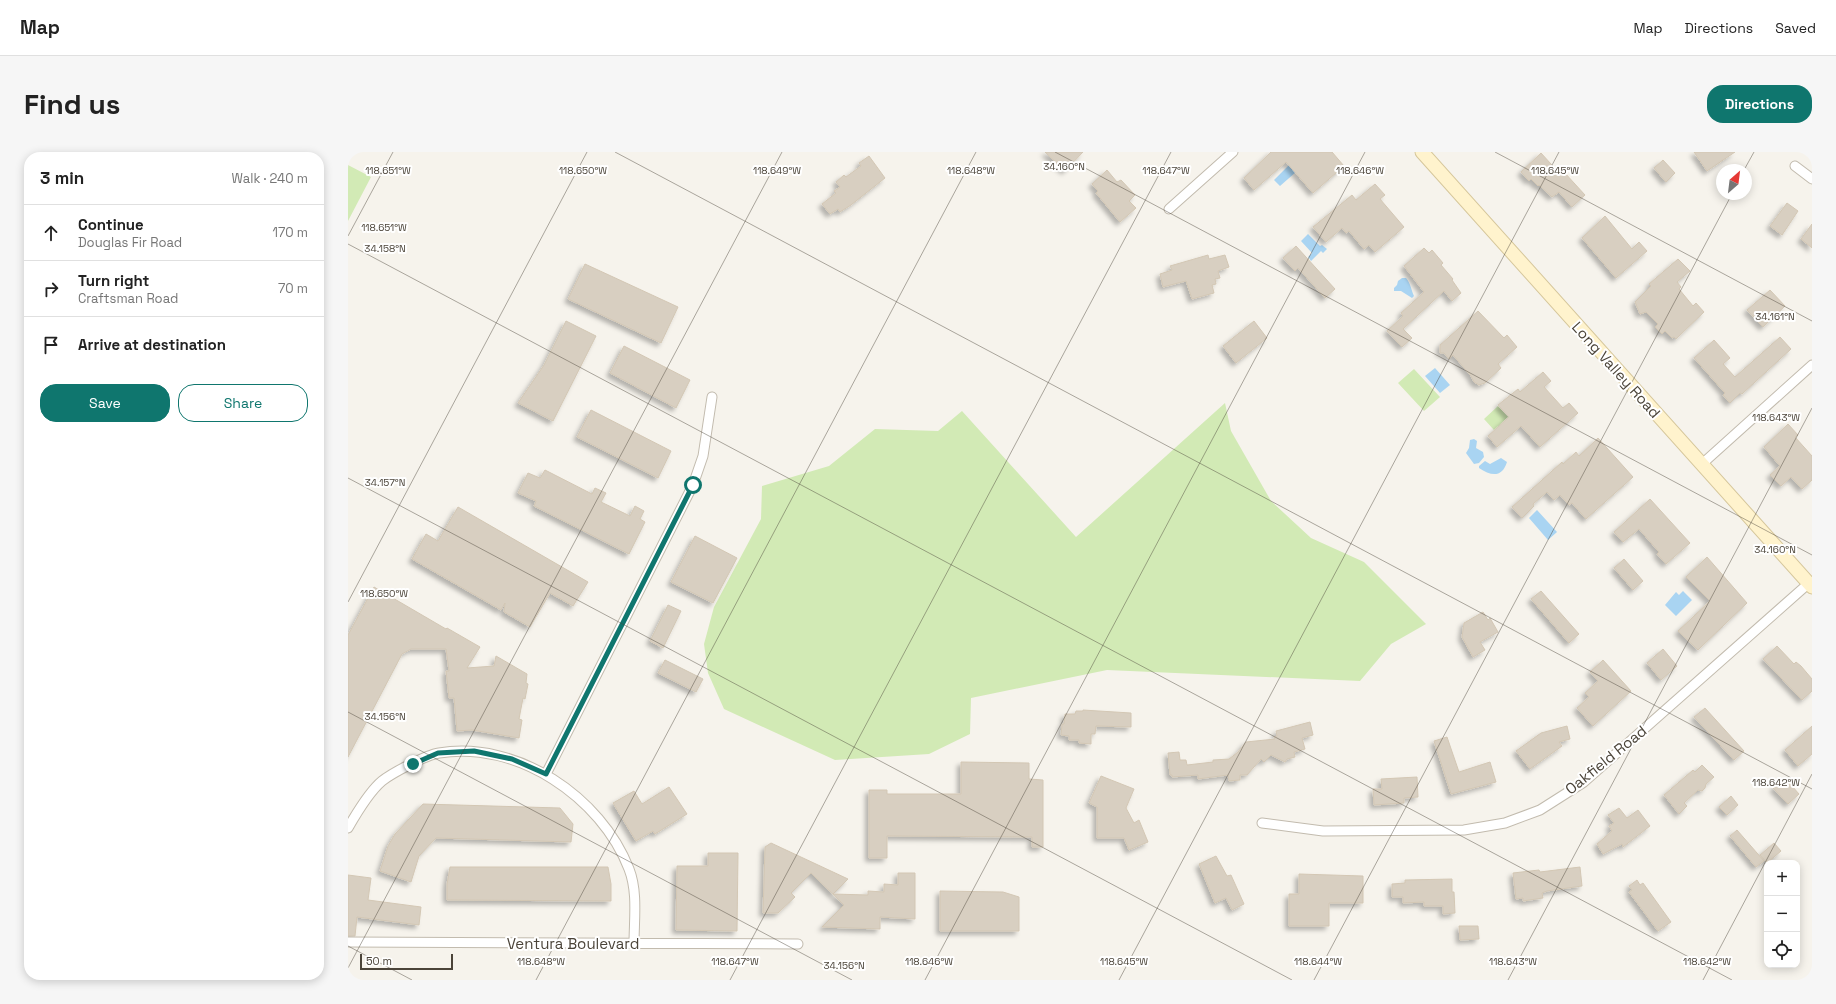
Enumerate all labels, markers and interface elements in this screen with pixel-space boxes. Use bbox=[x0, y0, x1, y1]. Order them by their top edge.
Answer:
text: Map bbox=[20, 15, 60, 40]
text: Map bbox=[1633, 19, 1663, 37]
text: Directions bbox=[1685, 19, 1753, 37]
text: Saved bbox=[1775, 19, 1816, 37]
button: Directions bbox=[1707, 85, 1812, 123]
text: Find us bbox=[24, 86, 121, 122]
text: 34.160°N bbox=[1043, 160, 1085, 173]
text: 118.651°W bbox=[365, 164, 411, 177]
text: 118.650°W bbox=[559, 164, 607, 177]
text: 118.649°W bbox=[753, 164, 801, 177]
text: 118.648°W bbox=[947, 164, 995, 177]
text: 118.647°W bbox=[1142, 164, 1190, 177]
text: 118.646°W bbox=[1336, 164, 1384, 177]
text: 118.645°W bbox=[1531, 164, 1579, 177]
north arrow bbox=[1716, 164, 1752, 200]
text: 3 min bbox=[40, 167, 84, 189]
text: Walk · 240 m bbox=[232, 170, 308, 187]
text: Continue bbox=[78, 215, 144, 234]
text: 118.651°W bbox=[361, 221, 407, 234]
icon: ahead bbox=[40, 222, 62, 244]
text: 170 m bbox=[272, 224, 308, 241]
text: Douglas Fir Road bbox=[78, 234, 182, 251]
text: 34.158°N bbox=[364, 242, 406, 255]
text: Turn right bbox=[78, 271, 149, 290]
icon: right bbox=[40, 278, 62, 300]
text: 70 m bbox=[278, 280, 308, 297]
text: Craftsman Road bbox=[78, 290, 178, 307]
text: 34.161°N bbox=[1755, 310, 1795, 323]
street label: Long Valley Road bbox=[1568, 317, 1665, 422]
icon: arrive bbox=[40, 334, 62, 356]
text: Arrive at destination bbox=[78, 335, 226, 354]
button: Save bbox=[40, 384, 170, 422]
button: Share bbox=[178, 384, 308, 422]
text: 118.643°W bbox=[1752, 411, 1800, 424]
text: 34.157°N bbox=[365, 476, 405, 489]
route start bbox=[684, 476, 702, 494]
text: 34.160°N bbox=[1754, 543, 1796, 556]
text: 118.650°W bbox=[360, 587, 408, 600]
text: 34.156°N bbox=[364, 710, 406, 723]
street label: Oakfield Road bbox=[1561, 721, 1650, 798]
route end bbox=[404, 755, 422, 773]
text: 118.642°W bbox=[1752, 776, 1800, 789]
map controls bbox=[1764, 860, 1800, 968]
button: + bbox=[1764, 860, 1800, 896]
button: − bbox=[1764, 896, 1800, 932]
button: locate bbox=[1764, 932, 1800, 968]
street label: Ventura Boulevard bbox=[507, 934, 639, 953]
scale bar bbox=[360, 952, 453, 971]
text: 50 m bbox=[366, 954, 392, 968]
text: 118.648°W bbox=[517, 955, 565, 968]
text: 118.647°W bbox=[711, 955, 759, 968]
text: 118.646°W bbox=[905, 955, 953, 968]
text: 118.645°W bbox=[1100, 955, 1148, 968]
text: 118.644°W bbox=[1294, 955, 1342, 968]
text: 118.643°W bbox=[1489, 955, 1537, 968]
text: 118.642°W bbox=[1683, 955, 1731, 968]
text: 34.156°N bbox=[823, 959, 865, 972]

